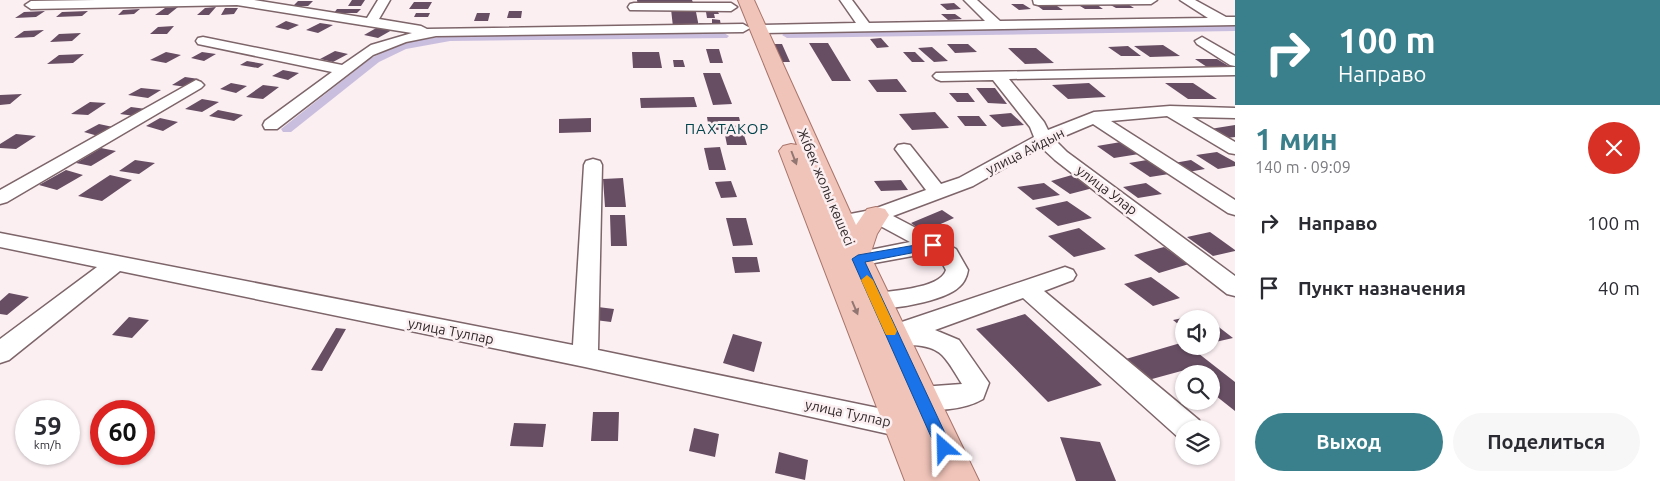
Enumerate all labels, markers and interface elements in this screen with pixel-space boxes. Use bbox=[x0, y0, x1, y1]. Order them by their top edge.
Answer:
icon: right bbox=[1255, 20, 1320, 85]
text: 100 m bbox=[1338, 20, 1436, 60]
text: Направо bbox=[1338, 61, 1426, 86]
district label: ПАХТАКОР bbox=[685, 120, 769, 137]
text: 1 мин bbox=[1255, 122, 1338, 156]
button: close bbox=[1588, 122, 1640, 174]
street label: улица Айдын bbox=[983, 124, 1067, 178]
street label: Жібек жолы көшесі bbox=[794, 126, 858, 248]
one-way arrow bbox=[790, 151, 798, 165]
text: 140 m · 09:09 bbox=[1255, 158, 1351, 176]
street label: улица Улар bbox=[1073, 162, 1141, 218]
icon: right bbox=[1255, 209, 1283, 237]
text: Направо bbox=[1298, 212, 1378, 234]
text: 100 m bbox=[1587, 212, 1640, 234]
pin bbox=[912, 224, 954, 266]
icon: arrive bbox=[919, 231, 947, 259]
icon: arrive bbox=[1255, 274, 1283, 302]
text: Пункт назначения bbox=[1298, 277, 1466, 299]
text: 40 m bbox=[1598, 277, 1640, 299]
one-way arrow bbox=[852, 301, 860, 316]
map controls bbox=[1175, 310, 1220, 465]
button: sound bbox=[1175, 310, 1220, 355]
street label: улица Тулпар bbox=[407, 315, 495, 347]
button: search bbox=[1175, 365, 1220, 410]
street label: улица Тулпар bbox=[804, 396, 892, 430]
speed limit sign: 60 bbox=[90, 400, 155, 465]
text: 59 bbox=[33, 412, 62, 440]
button: Выход bbox=[1255, 413, 1443, 471]
button: Поделиться bbox=[1453, 413, 1640, 471]
button: layers bbox=[1175, 420, 1220, 465]
position arrow bbox=[917, 421, 969, 473]
text: km/h bbox=[34, 438, 61, 451]

